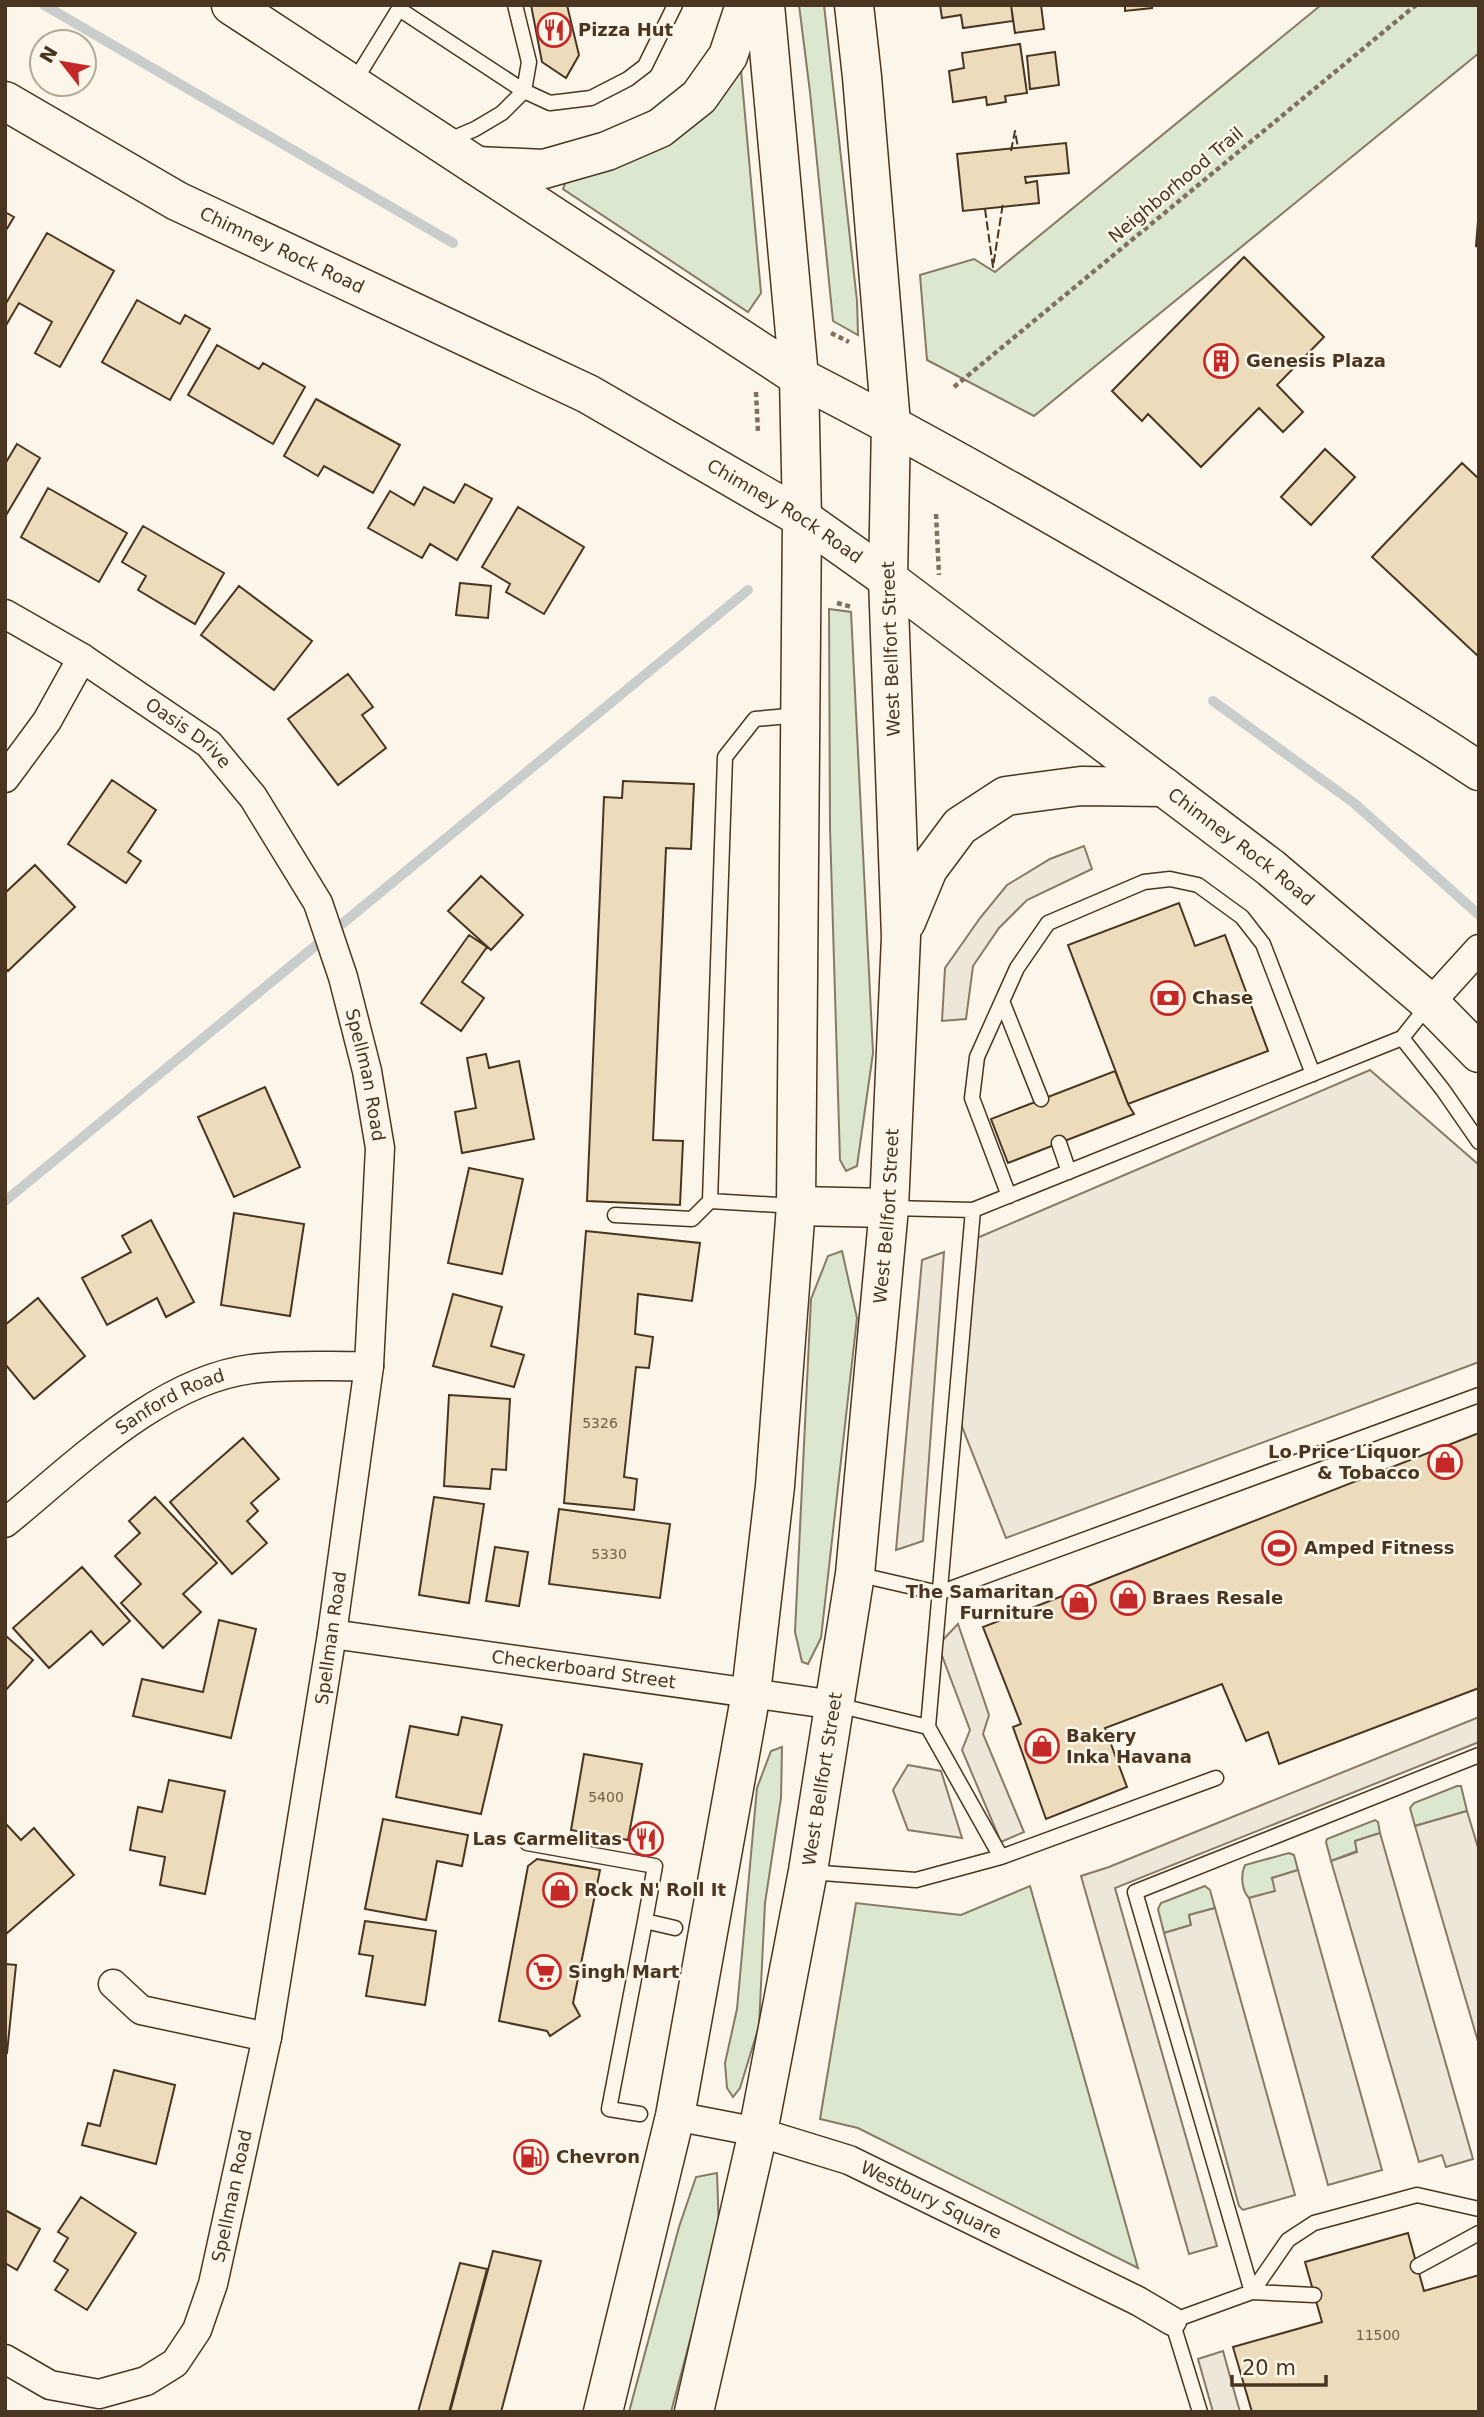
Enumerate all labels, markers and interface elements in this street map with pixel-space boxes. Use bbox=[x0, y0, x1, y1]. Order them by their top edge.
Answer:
restaurant icon: Pizza Hut bbox=[535, 11, 573, 49]
place label: Pizza Hut bbox=[578, 19, 674, 40]
north arrow bbox=[28, 28, 98, 98]
text: N bbox=[35, 42, 62, 67]
street label: Neighborhood Trail bbox=[1104, 122, 1247, 247]
street label: Chimney Rock Road bbox=[197, 202, 368, 298]
building icon: Genesis Plaza bbox=[1202, 342, 1240, 380]
place label: Genesis Plaza bbox=[1246, 350, 1386, 371]
street label: Chimney Rock Road bbox=[703, 454, 867, 567]
street label: West Bellfort Street bbox=[877, 561, 904, 737]
street label: Oasis Drive bbox=[142, 693, 236, 772]
street label: Chimney Rock Road bbox=[1164, 783, 1319, 910]
bank icon: Chase bbox=[1149, 979, 1187, 1017]
place label: Chase bbox=[1192, 987, 1253, 1008]
street label: Spellman Road bbox=[342, 1006, 390, 1143]
street label: West Bellfort Street bbox=[869, 1128, 903, 1305]
street label: Sanford Road bbox=[111, 1364, 227, 1439]
house number: 5326 bbox=[582, 1415, 618, 1431]
place label: Lo Price Liquor & Tobacco bbox=[1268, 1441, 1420, 1483]
shop icon: Lo Price Liquor & Tobacco bbox=[1426, 1443, 1464, 1481]
sports icon: Amped Fitness bbox=[1260, 1529, 1298, 1567]
place label: Amped Fitness bbox=[1304, 1537, 1454, 1558]
house number: 5330 bbox=[591, 1546, 627, 1562]
street label: Spellman Road bbox=[311, 1570, 350, 1706]
shop icon: Braes Resale bbox=[1109, 1579, 1147, 1617]
place label: The Samaritan Furniture bbox=[906, 1581, 1054, 1623]
shop icon: The Samaritan Furniture bbox=[1060, 1583, 1098, 1621]
place label: Braes Resale bbox=[1152, 1587, 1283, 1608]
street label: Checkerboard Street bbox=[490, 1646, 677, 1692]
street label: West Bellfort Street bbox=[798, 1691, 846, 1867]
place label: Bakery Inka Havana bbox=[1066, 1725, 1192, 1767]
shop icon: Bakery Inka Havana bbox=[1023, 1727, 1061, 1765]
house number: 5400 bbox=[588, 1789, 624, 1805]
restaurant icon: Las Carmelitas bbox=[627, 1820, 665, 1858]
place label: Las Carmelitas bbox=[472, 1828, 622, 1849]
shop icon: Rock N' Roll It bbox=[541, 1871, 579, 1909]
place label: Rock N' Roll It bbox=[584, 1879, 727, 1900]
supermarket icon: Singh Mart bbox=[525, 1953, 563, 1991]
place label: Singh Mart bbox=[568, 1961, 680, 1982]
street label: Spellman Road bbox=[207, 2128, 256, 2264]
fuel station icon: Chevron bbox=[512, 2138, 550, 2176]
place label: Chevron bbox=[556, 2146, 640, 2167]
street label: Westbury Square bbox=[857, 2156, 1005, 2243]
house number: 11500 bbox=[1356, 2327, 1400, 2343]
scale bar bbox=[1232, 2344, 1326, 2388]
text: 20 m bbox=[1242, 2356, 1296, 2380]

